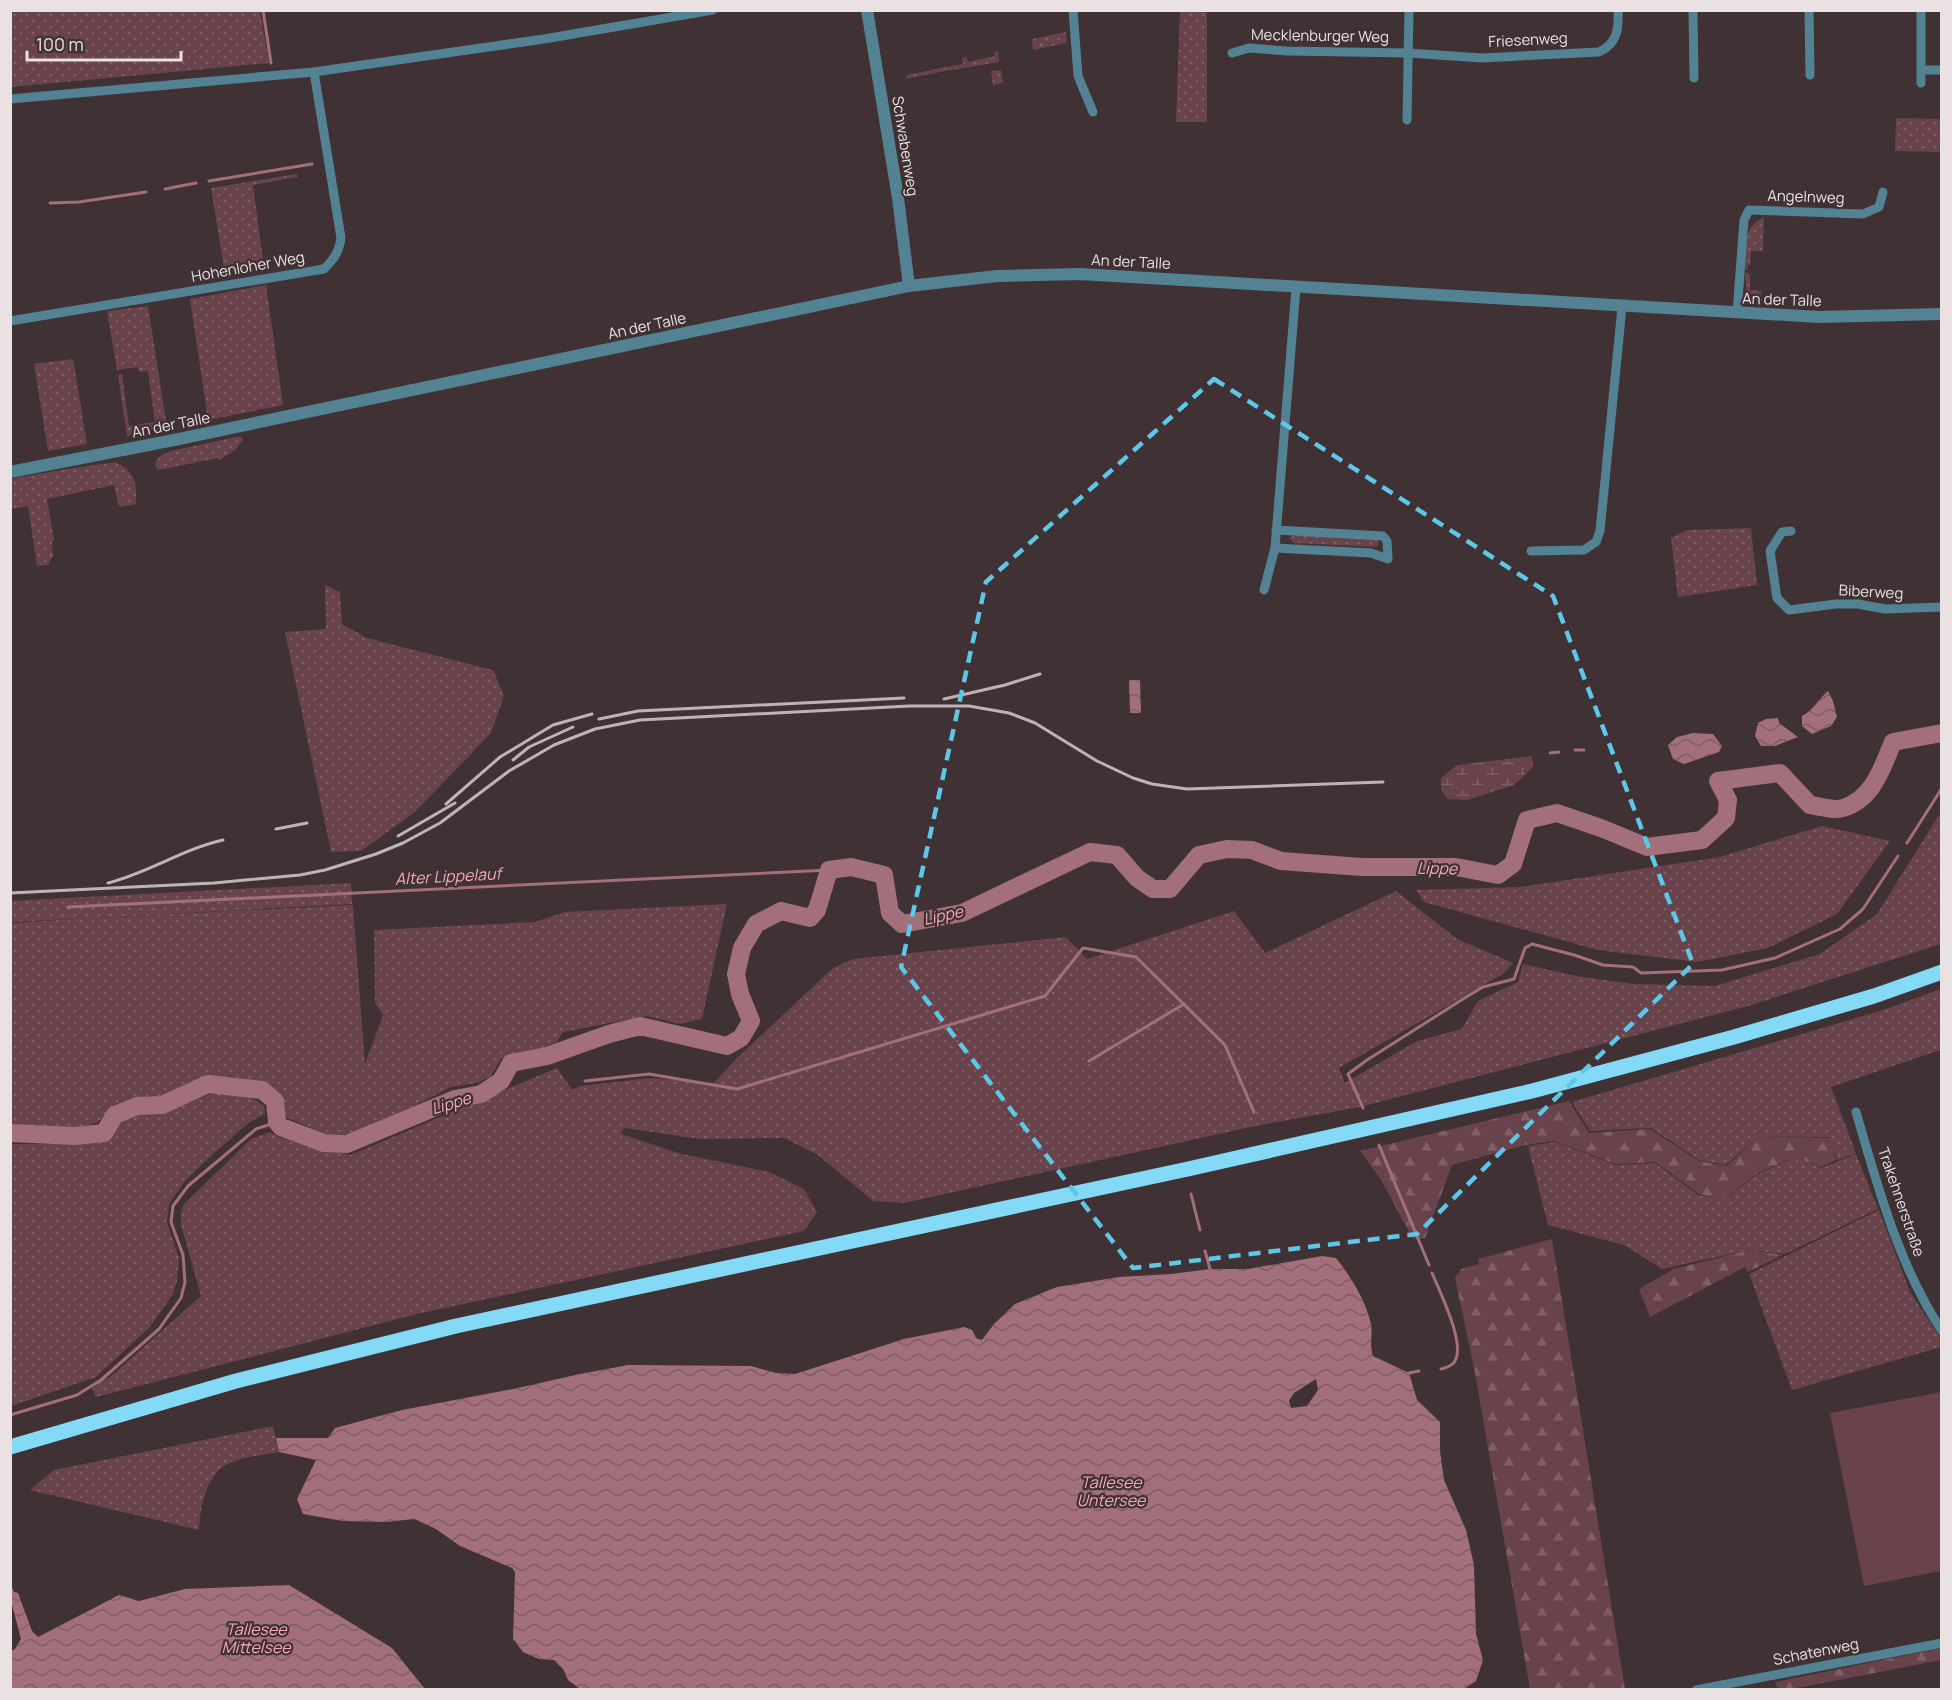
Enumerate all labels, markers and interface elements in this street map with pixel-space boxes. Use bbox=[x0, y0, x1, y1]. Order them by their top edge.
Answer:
scale bar bbox=[27, 24, 182, 62]
street label: Mecklenburger Weg bbox=[1251, 24, 1389, 47]
street label: Friesenweg bbox=[1488, 27, 1568, 52]
text: 100 m bbox=[36, 32, 84, 56]
street label: Schwabenweg bbox=[887, 94, 924, 197]
street label: Angelnweg bbox=[1767, 185, 1845, 208]
street label: Hohenloher Weg bbox=[190, 246, 306, 287]
street label: An der Talle bbox=[1091, 249, 1171, 274]
street label: An der Talle bbox=[1742, 288, 1822, 311]
street label: An der Talle bbox=[606, 307, 688, 344]
street label: An der Talle bbox=[130, 407, 212, 442]
street label: Biberweg bbox=[1838, 579, 1904, 604]
water label: Lippe bbox=[1417, 857, 1459, 879]
water label: Alter Lippelauf bbox=[394, 862, 505, 890]
water label: Lippe bbox=[921, 899, 967, 930]
water label: Lippe bbox=[429, 1086, 475, 1119]
street label: Trakehnerstraße bbox=[1873, 1144, 1930, 1260]
water label: Tallesee Untersee bbox=[1077, 1471, 1147, 1511]
water label: Tallesee Mittelsee bbox=[221, 1618, 292, 1658]
street label: Schatenweg bbox=[1771, 1633, 1861, 1670]

